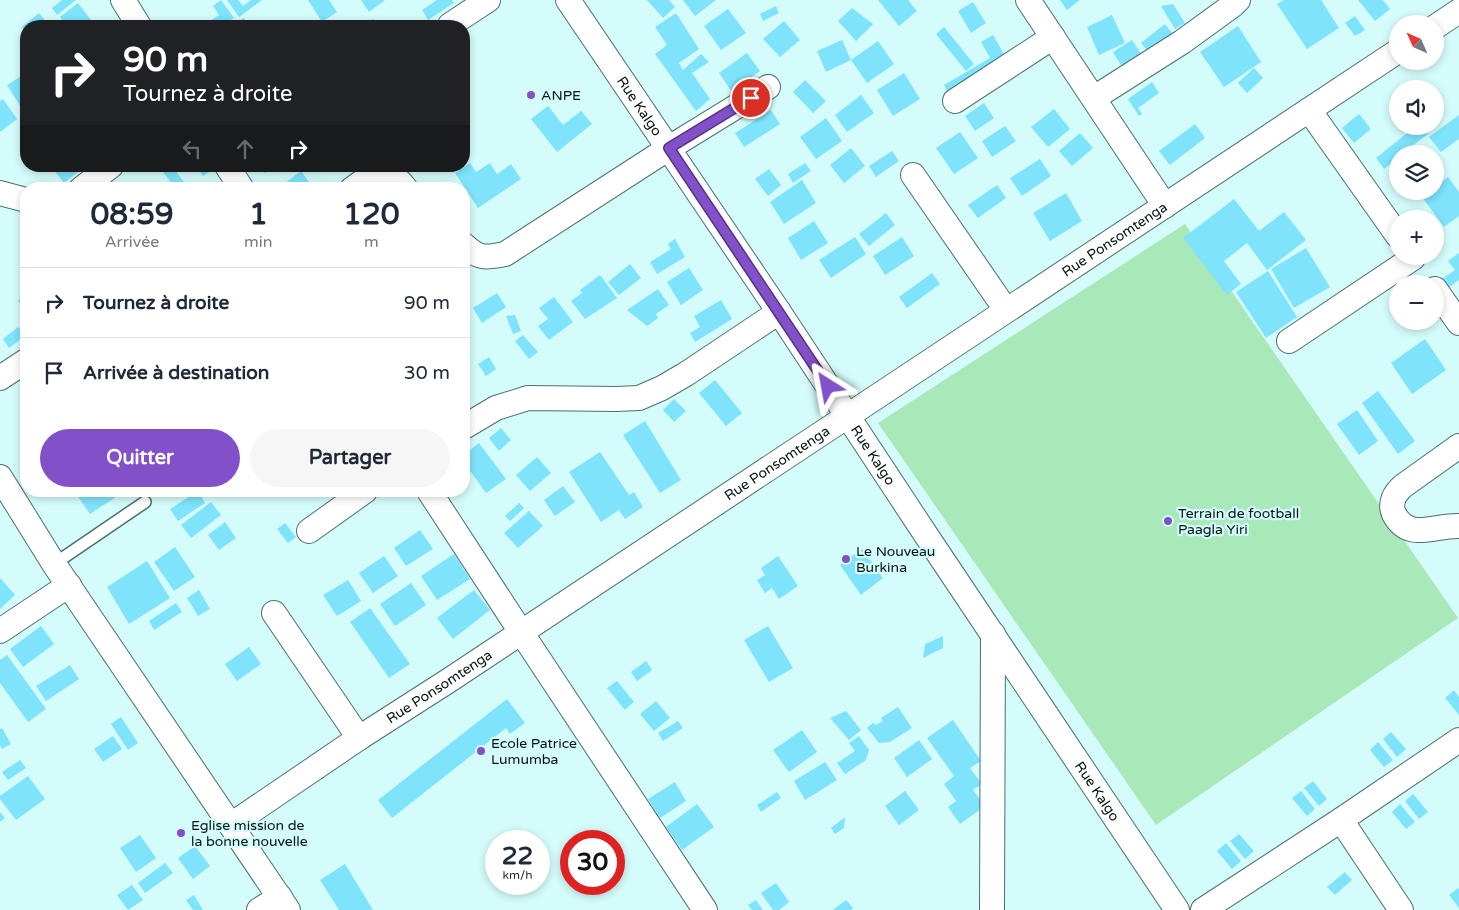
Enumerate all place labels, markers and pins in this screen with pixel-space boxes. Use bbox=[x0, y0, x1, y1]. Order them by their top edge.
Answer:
pin bbox=[730, 77, 772, 119]
place label: ANPE bbox=[541, 87, 581, 104]
marker: ANPE bbox=[525, 89, 537, 101]
place label: Terrain de football Paagla Yiri bbox=[1178, 505, 1299, 538]
marker: Terrain de football Paagla Yiri bbox=[1162, 515, 1174, 527]
place label: Le Nouveau Burkina bbox=[856, 543, 935, 576]
marker: Le Nouveau Burkina bbox=[840, 553, 852, 565]
place label: Ecole Patrice Lumumba bbox=[491, 735, 577, 768]
marker: Ecole Patrice Lumumba bbox=[475, 745, 487, 757]
place label: Eglise mission de la bonne nouvelle bbox=[191, 817, 308, 850]
marker: Eglise mission de la bonne nouvelle bbox=[175, 827, 187, 839]

